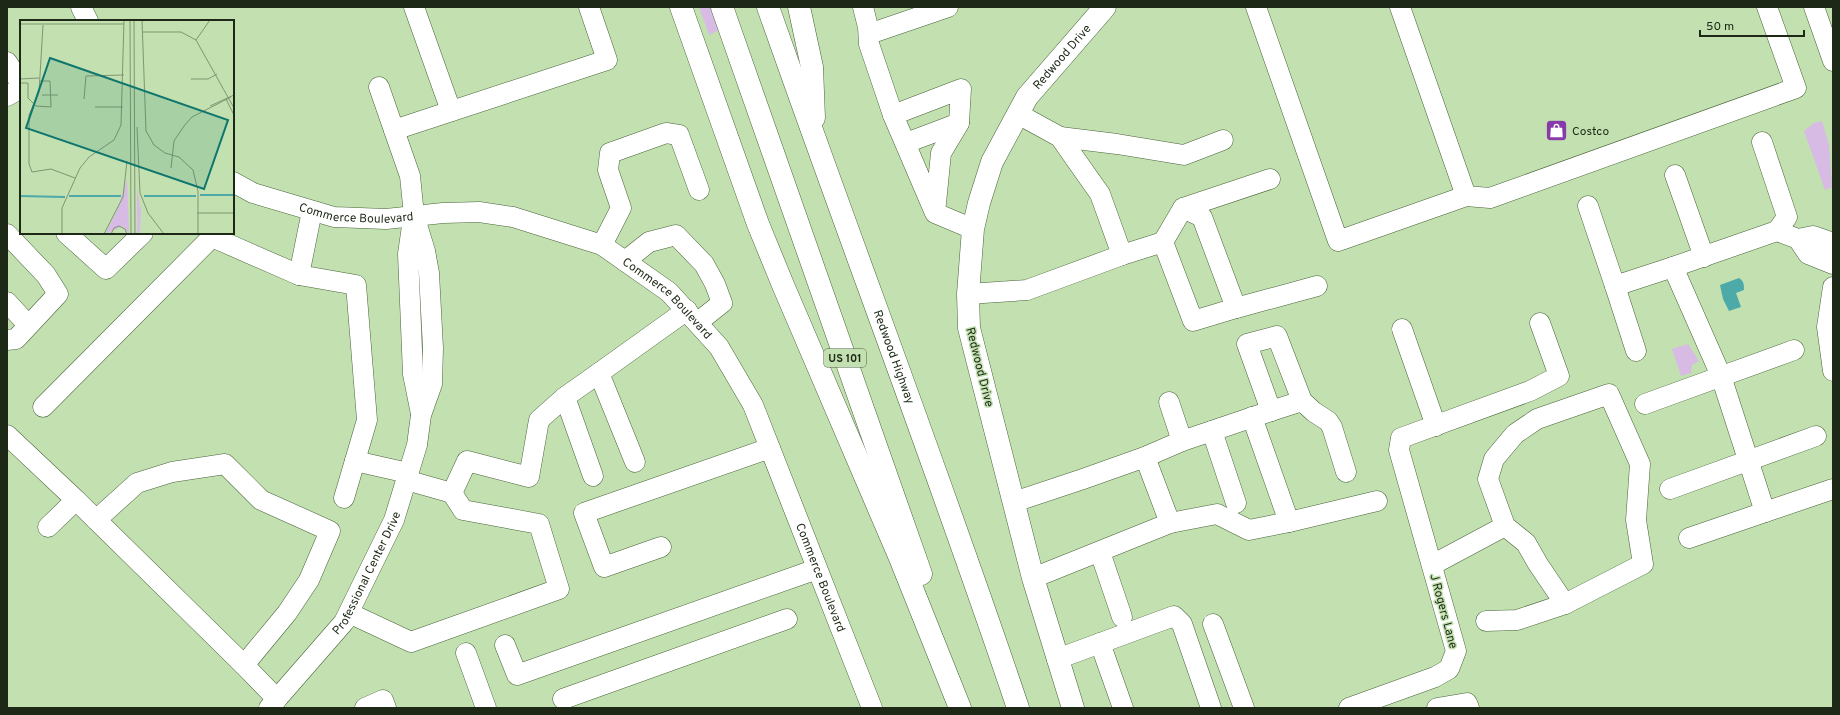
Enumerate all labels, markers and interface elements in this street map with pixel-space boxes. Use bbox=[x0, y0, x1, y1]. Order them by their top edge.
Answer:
scale bar bbox=[1700, 12, 1804, 38]
text: 50 m bbox=[1706, 19, 1734, 35]
inset map bbox=[20, 20, 234, 234]
street label: Redwood Drive bbox=[1030, 21, 1095, 93]
shop icon: Costco bbox=[1544, 118, 1570, 144]
place label: Costco bbox=[1572, 124, 1609, 140]
street label: Commerce Boulevard bbox=[297, 200, 414, 228]
street label: Commerce Boulevard bbox=[619, 255, 715, 343]
street label: Redwood Highway bbox=[869, 308, 918, 407]
street label: Redwood Drive bbox=[961, 326, 997, 409]
road number: US 101 bbox=[824, 349, 866, 367]
street label: Professional Center Drive bbox=[329, 510, 405, 639]
street label: Commerce Boulevard bbox=[791, 521, 848, 635]
street label: J Rogers Lane bbox=[1425, 572, 1461, 650]

